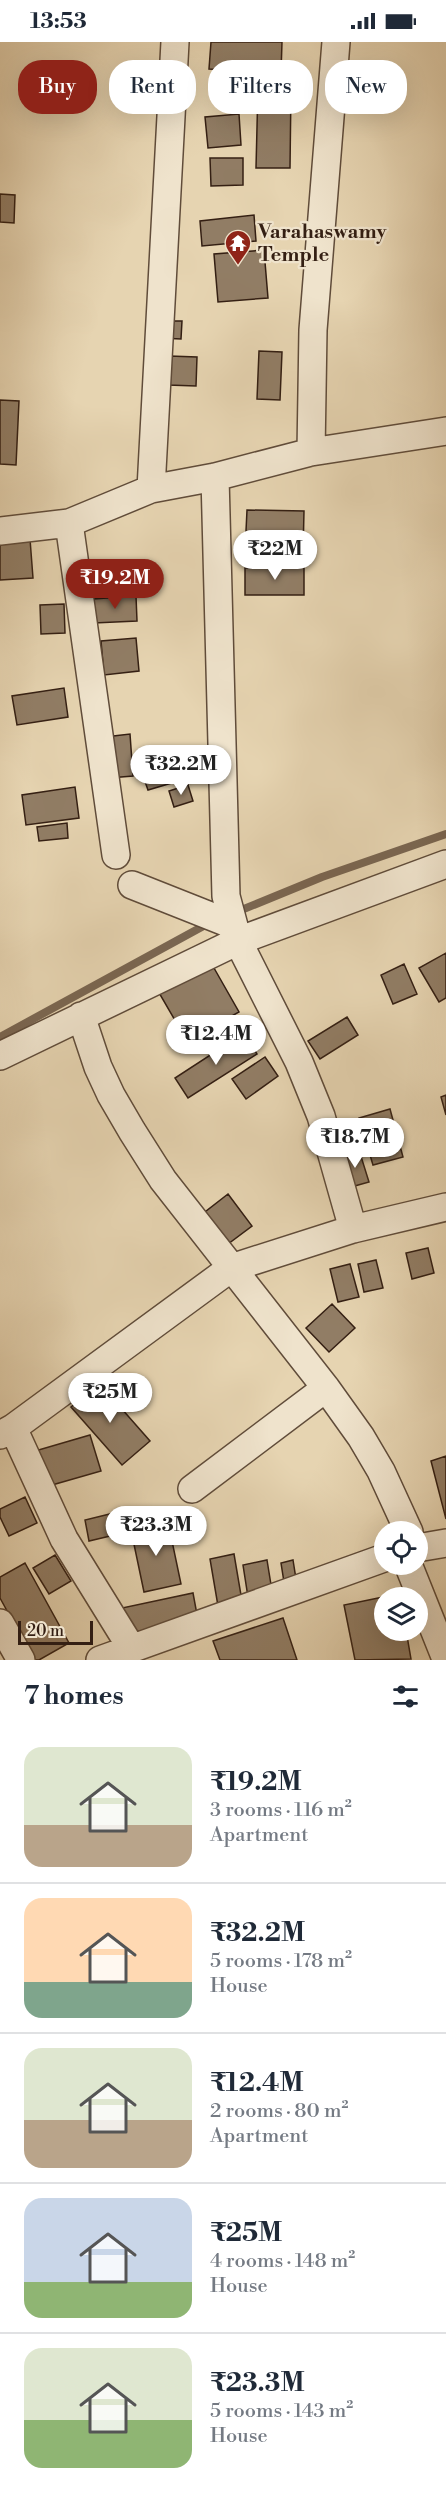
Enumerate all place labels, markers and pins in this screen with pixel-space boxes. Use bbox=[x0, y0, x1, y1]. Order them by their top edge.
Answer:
place label: Varahaswamy Temple bbox=[257, 220, 388, 268]
temple icon: Varahaswamy Temple bbox=[223, 228, 253, 266]
pin: ₹22M bbox=[239, 530, 311, 581]
pin: ₹19.2M bbox=[66, 559, 164, 610]
pin: ₹32.2M bbox=[132, 745, 230, 796]
pin: ₹12.4M bbox=[167, 1015, 265, 1066]
pin: ₹18.7M bbox=[306, 1118, 404, 1169]
pin: ₹25M bbox=[74, 1373, 146, 1424]
pin: ₹23.3M bbox=[107, 1506, 205, 1557]

